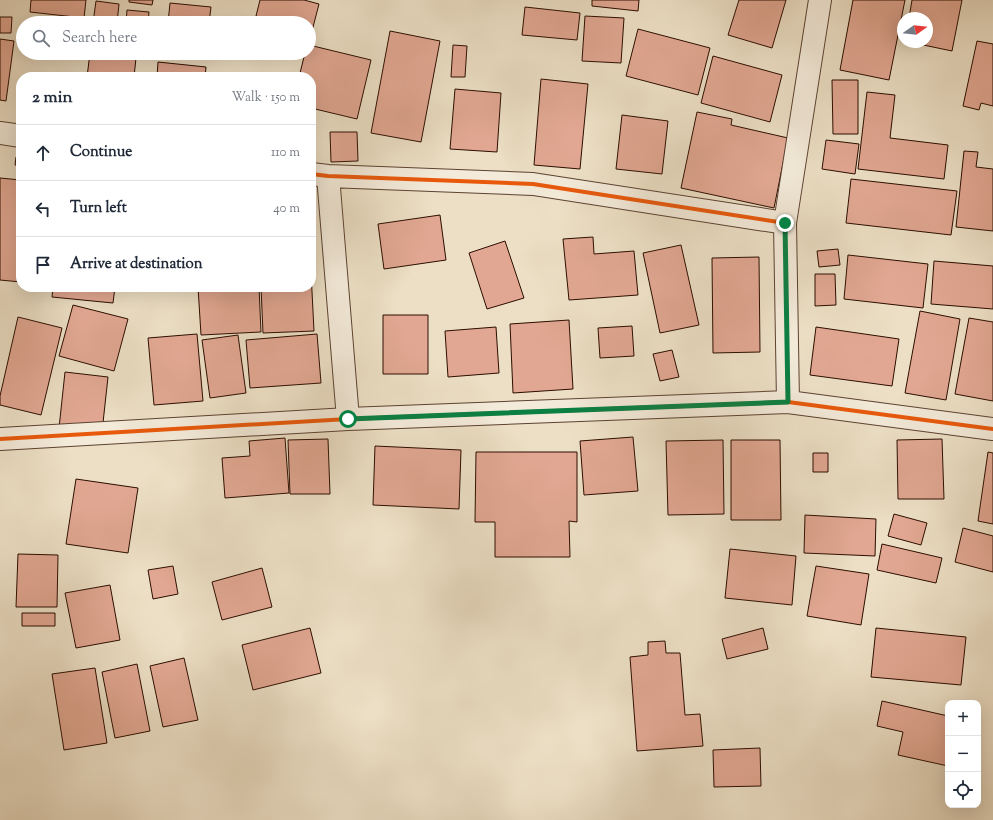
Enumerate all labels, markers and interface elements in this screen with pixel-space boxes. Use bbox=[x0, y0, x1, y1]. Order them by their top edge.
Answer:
north arrow bbox=[897, 12, 933, 48]
search box bbox=[16, 16, 316, 60]
icon: search bbox=[30, 27, 52, 49]
text: Search here bbox=[62, 28, 137, 49]
text: 2 min bbox=[32, 86, 73, 110]
text: Walk · 150 m bbox=[231, 89, 300, 107]
icon: ahead bbox=[32, 142, 54, 164]
text: Continue bbox=[70, 142, 132, 163]
text: 110 m bbox=[271, 144, 300, 162]
icon: left bbox=[32, 198, 54, 220]
text: Turn left bbox=[70, 198, 127, 219]
text: 40 m bbox=[273, 200, 300, 218]
route end bbox=[776, 214, 794, 232]
icon: arrive bbox=[32, 254, 54, 276]
text: Arrive at destination bbox=[70, 254, 203, 275]
route start bbox=[339, 410, 357, 428]
map controls bbox=[945, 700, 981, 808]
button: + bbox=[945, 700, 981, 736]
button: − bbox=[945, 736, 981, 772]
button: locate bbox=[945, 772, 981, 808]

